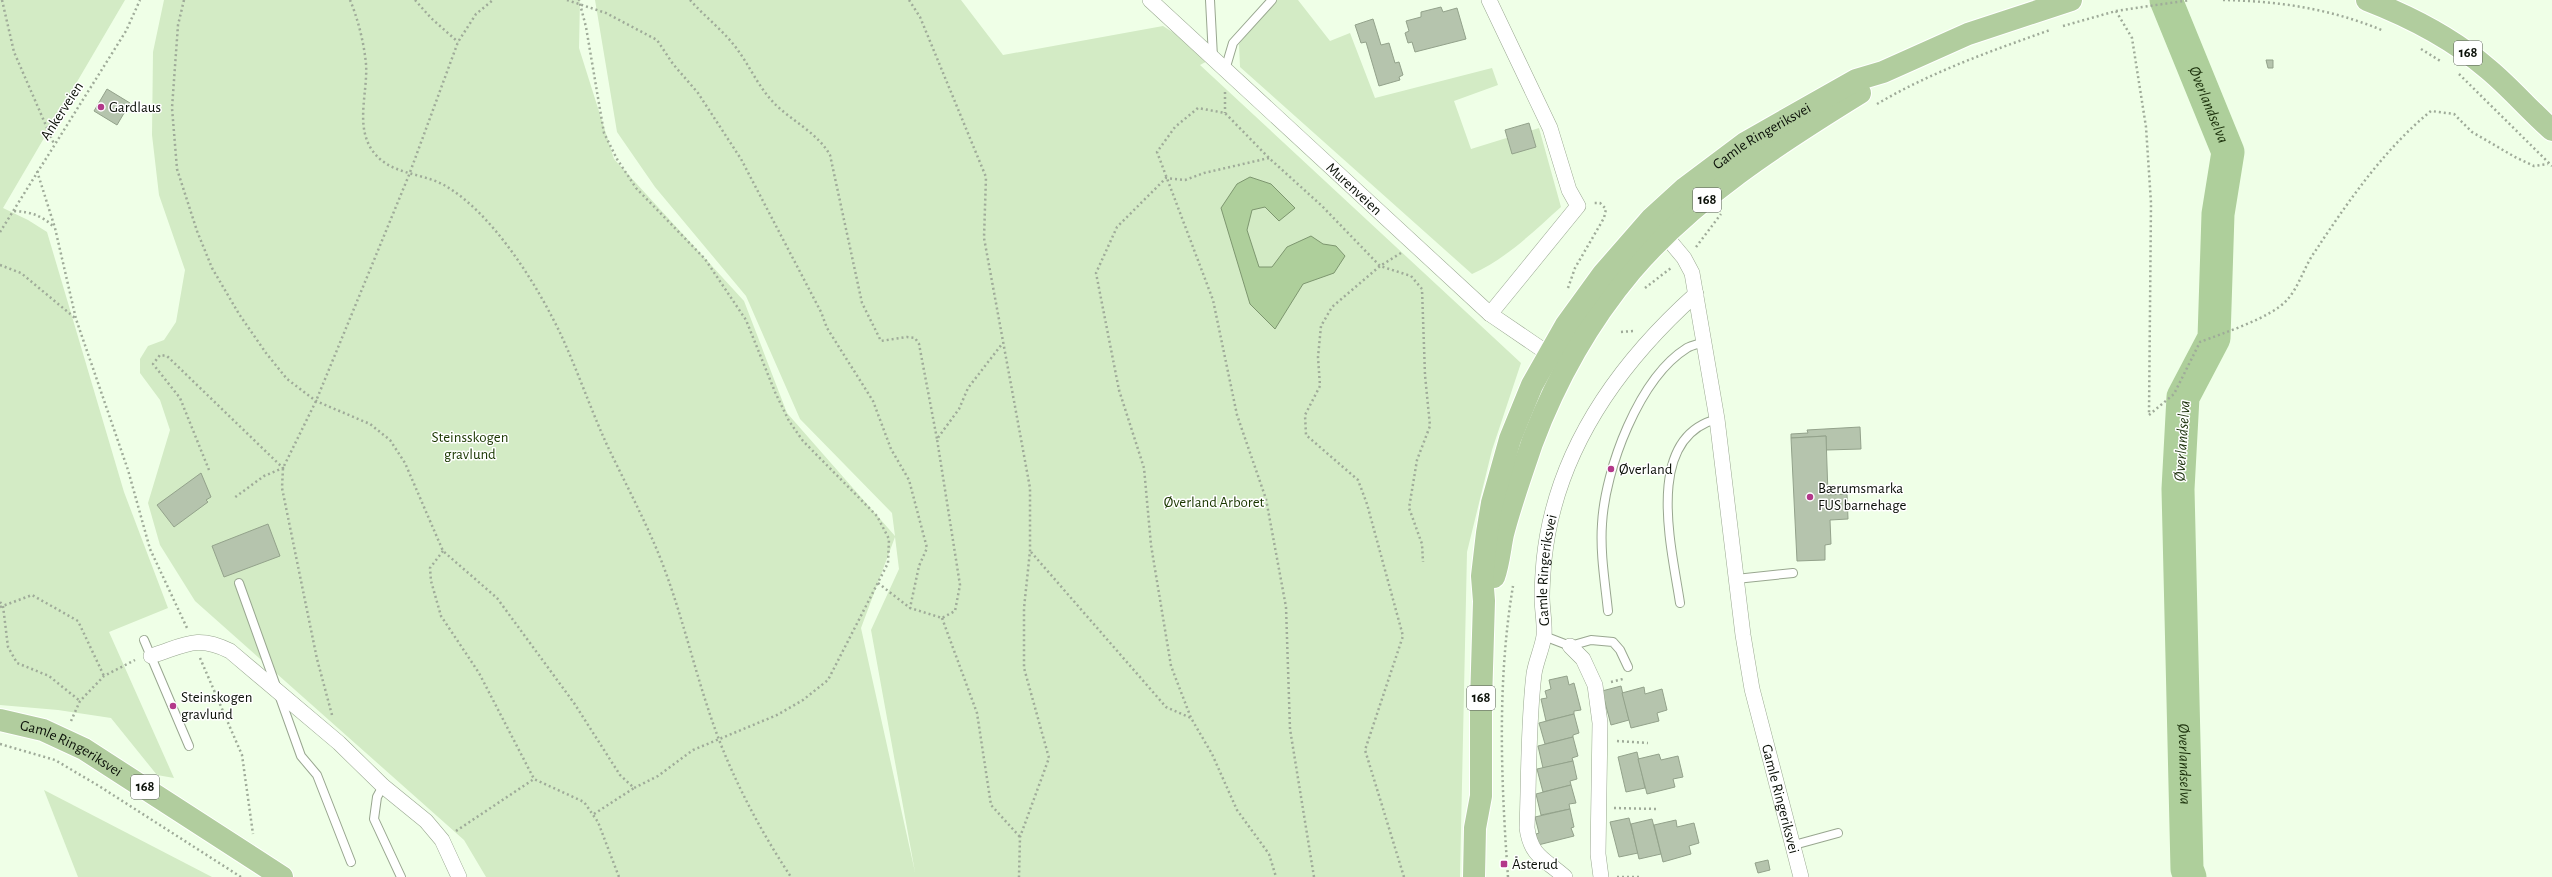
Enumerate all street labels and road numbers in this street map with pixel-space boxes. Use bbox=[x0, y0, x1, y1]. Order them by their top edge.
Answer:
road number: 168 bbox=[2454, 41, 2482, 65]
street label: Ankerveien bbox=[38, 79, 86, 143]
street label: Gamle Ringeriksvei bbox=[1710, 100, 1813, 172]
street label: Murenveien bbox=[1324, 159, 1385, 218]
road number: 168 bbox=[1693, 188, 1721, 212]
street label: Gamle Ringeriksvei bbox=[1534, 513, 1559, 627]
road number: 168 bbox=[1467, 686, 1495, 710]
street label: Gamle Ringeriksvei bbox=[19, 717, 125, 779]
street label: Gamle Ringeriksvei bbox=[1759, 743, 1802, 855]
road number: 168 bbox=[131, 775, 159, 799]

